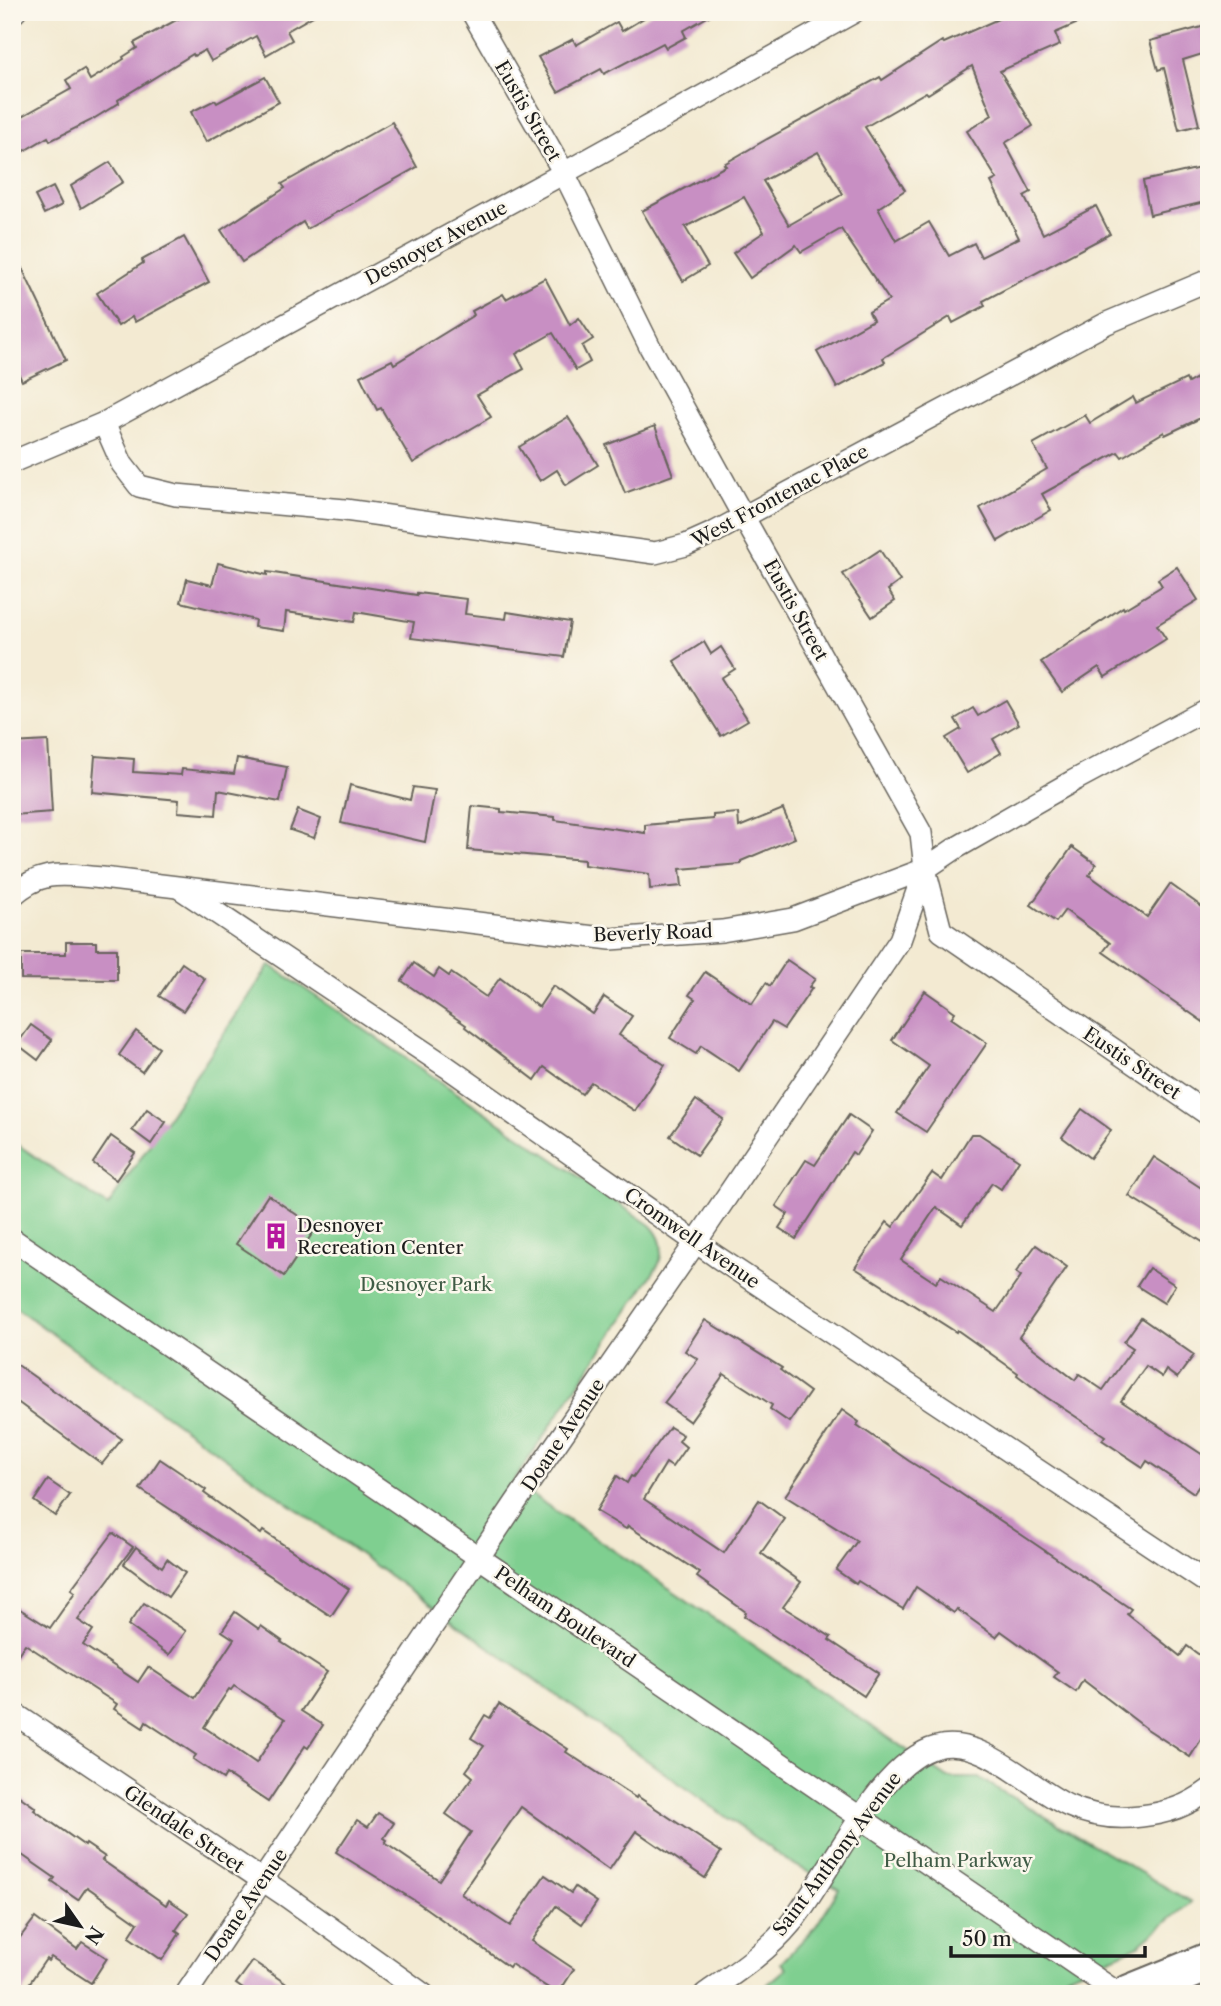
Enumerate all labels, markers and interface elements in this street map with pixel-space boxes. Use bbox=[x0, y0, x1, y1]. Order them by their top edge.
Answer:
street label: Eustis Street bbox=[490, 56, 566, 166]
street label: Desnoyer Avenue bbox=[361, 196, 511, 290]
street label: West Frontenac Place bbox=[687, 440, 872, 553]
street label: Eustis Street bbox=[759, 555, 834, 665]
street label: Beverly Road bbox=[593, 919, 714, 947]
street label: Eustis Street bbox=[1079, 1022, 1185, 1104]
street label: Cromwell Avenue bbox=[620, 1183, 764, 1293]
place label: Desnoyer Recreation Center bbox=[297, 1214, 463, 1259]
building icon: Desnoyer Recreation Center bbox=[261, 1221, 291, 1251]
park label: Desnoyer Park bbox=[360, 1273, 493, 1296]
street label: Doane Avenue bbox=[517, 1374, 609, 1496]
street label: Pelham Boulevard bbox=[490, 1561, 640, 1673]
street label: Saint Anthony Avenue bbox=[768, 1767, 906, 1941]
street label: Glendale Street bbox=[119, 1780, 249, 1878]
street label: Doane Avenue bbox=[200, 1844, 292, 1966]
park label: Pelham Parkway bbox=[883, 1849, 1033, 1872]
north arrow bbox=[46, 1890, 116, 1960]
scale bar bbox=[951, 1915, 1146, 1959]
text: N bbox=[80, 1922, 108, 1949]
text: 50 m bbox=[962, 1926, 1012, 1951]

